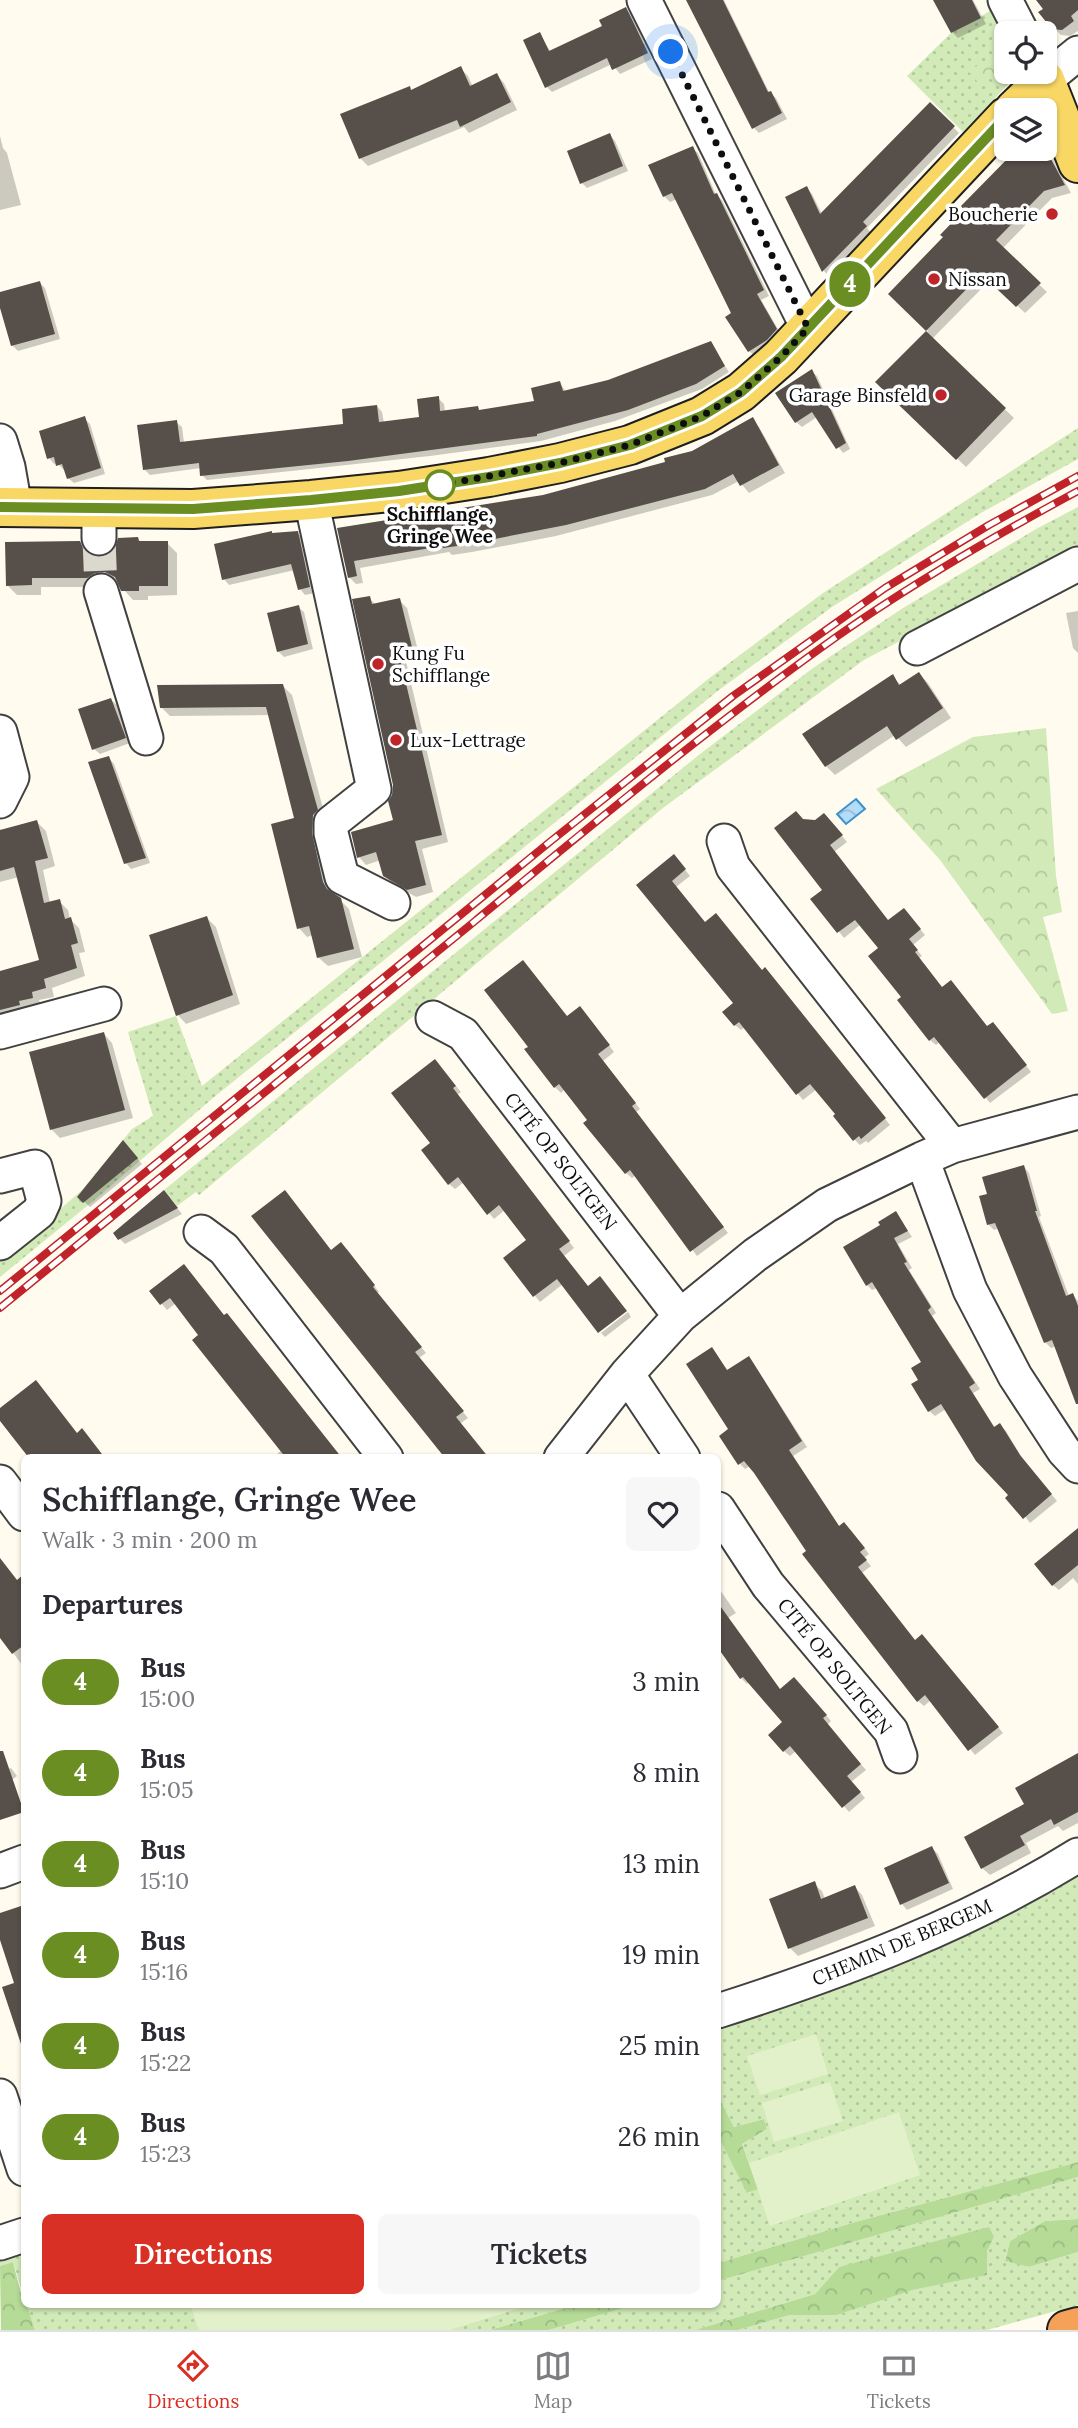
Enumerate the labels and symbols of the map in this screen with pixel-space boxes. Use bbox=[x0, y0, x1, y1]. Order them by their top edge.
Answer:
your location bbox=[653, 34, 688, 69]
place label: Boucherie bbox=[948, 202, 1038, 226]
marker: Boucherie bbox=[1044, 206, 1060, 222]
line badge: 4 bbox=[827, 261, 873, 307]
place label: Nissan bbox=[948, 267, 1007, 291]
marker: Nissan bbox=[926, 271, 942, 287]
place label: Garage Binsfeld bbox=[789, 383, 927, 407]
marker: Garage Binsfeld bbox=[933, 387, 949, 403]
marker: Schifflange, Gringe Wee bbox=[425, 470, 455, 500]
place label: Schifflange, Gringe Wee bbox=[387, 502, 493, 548]
place label: Kung Fu Schifflange bbox=[392, 641, 490, 687]
marker: Kung Fu Schifflange bbox=[370, 656, 386, 672]
place label: Lux-Lettrage bbox=[410, 728, 526, 752]
marker: Lux-Lettrage bbox=[388, 732, 404, 748]
street label: CITÉ OP SOLTGEN bbox=[500, 1087, 622, 1235]
street label: CITÉ OP SOLTGEN bbox=[773, 1593, 897, 1739]
street label: CHEMIN DE BERGEM bbox=[808, 1893, 996, 1991]

